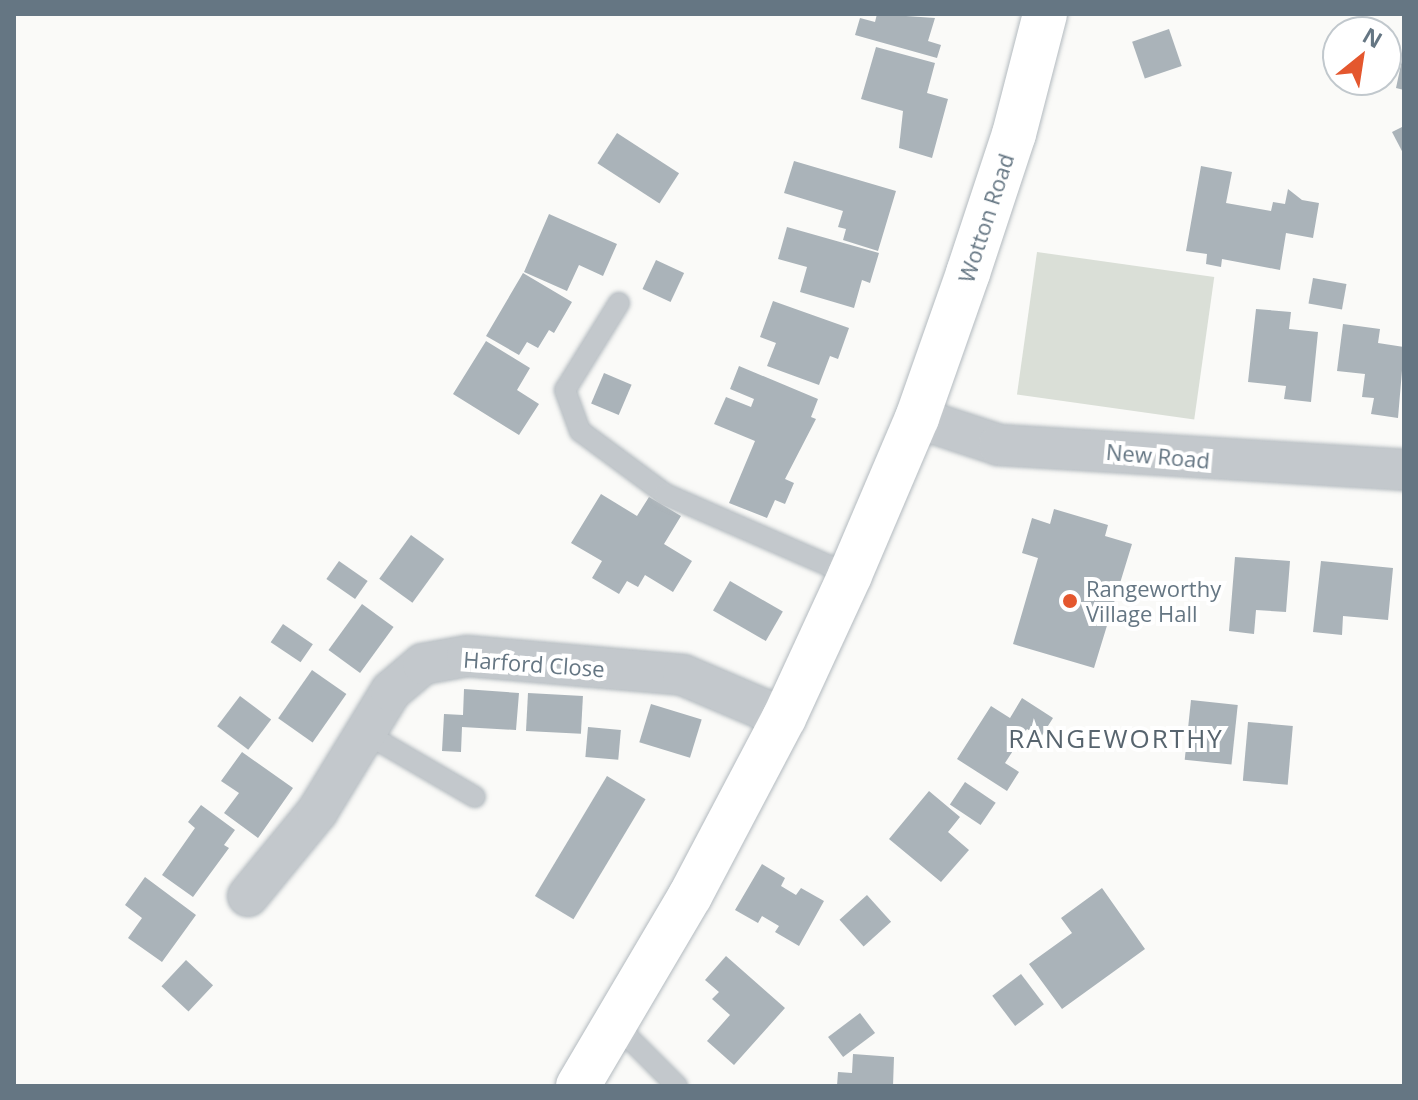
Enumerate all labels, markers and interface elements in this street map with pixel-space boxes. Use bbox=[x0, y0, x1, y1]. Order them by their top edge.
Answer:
north arrow bbox=[1322, 16, 1402, 96]
text: N bbox=[1358, 19, 1388, 54]
street label: Wotton Road bbox=[953, 150, 1019, 286]
street label: New Road bbox=[1105, 438, 1211, 474]
place label: Rangeworthy Village Hall bbox=[1086, 575, 1221, 626]
marker: Rangeworthy Village Hall bbox=[1061, 592, 1079, 610]
street label: Harford Close bbox=[462, 646, 606, 682]
district label: RANGEWORTHY bbox=[1008, 723, 1224, 755]

